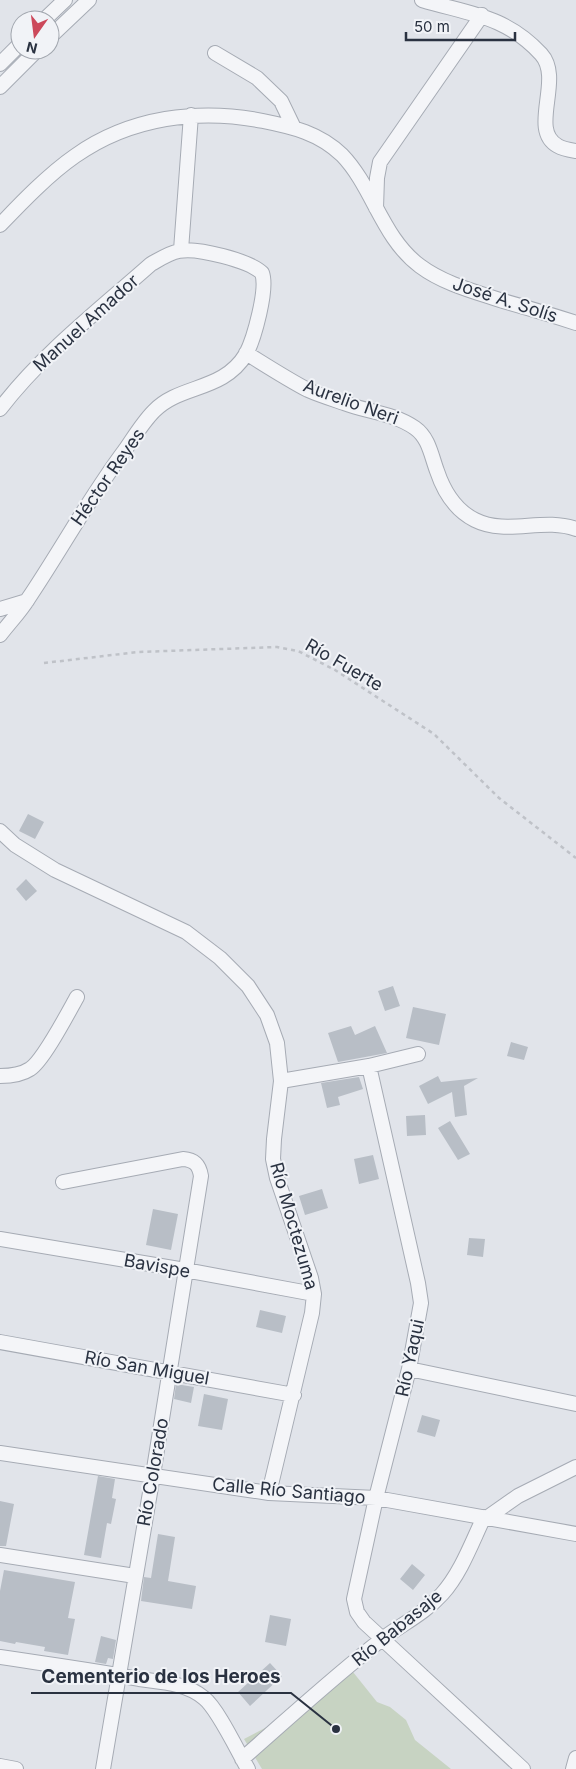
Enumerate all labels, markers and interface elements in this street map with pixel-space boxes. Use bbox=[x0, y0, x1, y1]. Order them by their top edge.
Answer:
north arrow bbox=[10, 10, 60, 60]
scale bar bbox=[406, 10, 515, 42]
text: 50 m bbox=[414, 17, 450, 36]
text: N bbox=[25, 39, 39, 58]
street label: Manuel Amador bbox=[29, 270, 143, 375]
street label: José A. Solís bbox=[450, 273, 560, 326]
street label: Aurelio Neri bbox=[301, 375, 402, 429]
street label: Héctor Reyes bbox=[66, 424, 149, 529]
street label: Río Fuerte bbox=[302, 634, 387, 695]
street label: Río Moctezuma bbox=[266, 1160, 323, 1292]
street label: Bavispe bbox=[122, 1249, 192, 1282]
street label: Río Yaqui bbox=[391, 1317, 428, 1399]
street label: Río San Miguel bbox=[83, 1346, 211, 1389]
street label: Río Colorado bbox=[133, 1416, 172, 1528]
street label: Calle Río Santiago bbox=[212, 1473, 367, 1508]
street label: Río Babasaje bbox=[348, 1585, 446, 1670]
callout: Cementerio de los Heroes bbox=[31, 1659, 291, 1693]
text: Cementerio de los Heroes bbox=[41, 1665, 281, 1688]

